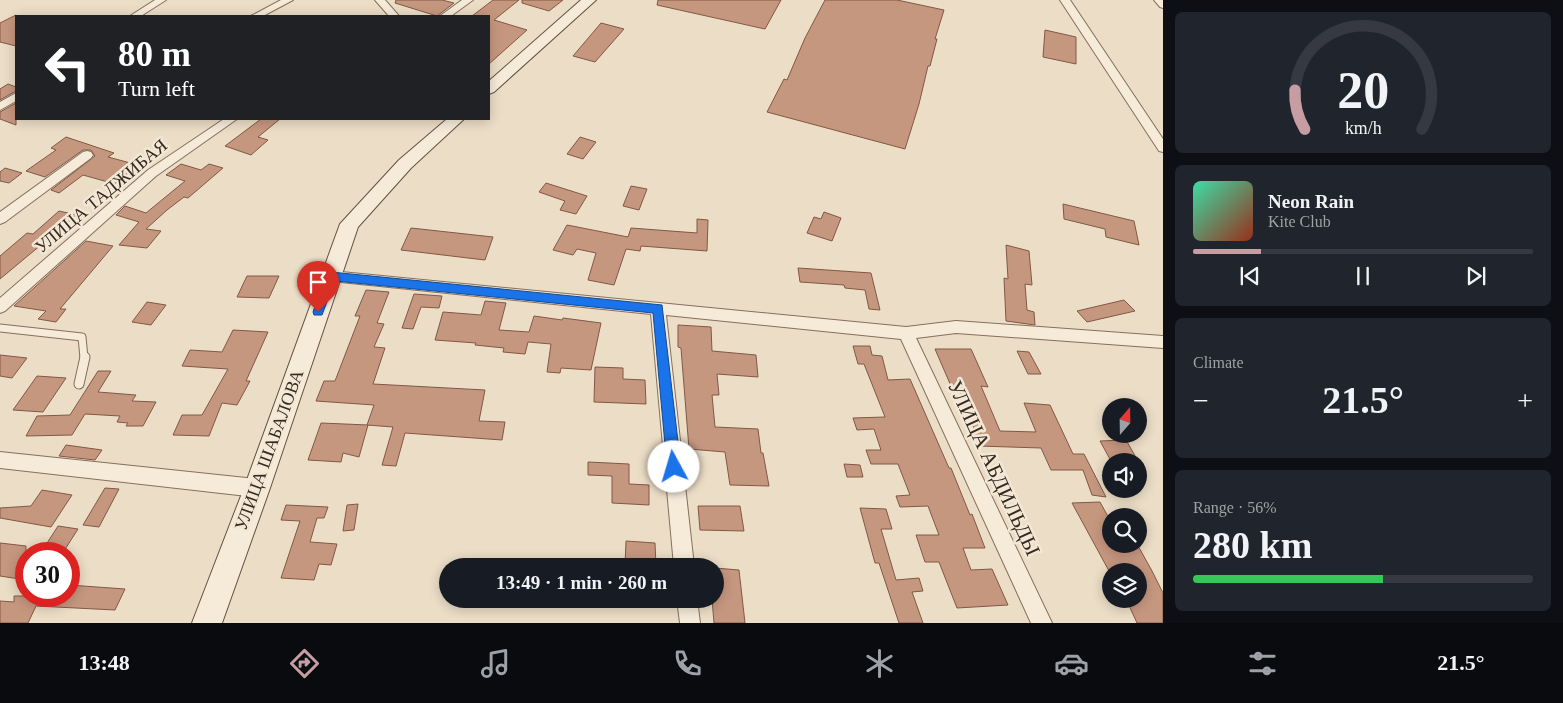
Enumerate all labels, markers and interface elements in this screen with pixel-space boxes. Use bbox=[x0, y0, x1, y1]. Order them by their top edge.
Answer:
icon: left bbox=[35, 35, 100, 100]
text: 80 m bbox=[118, 35, 191, 74]
text: 20 bbox=[1337, 62, 1389, 119]
text: Turn left bbox=[118, 76, 195, 101]
text: km/h bbox=[1345, 118, 1381, 138]
street label: УЛИЦА ТАДЖИБАЯ bbox=[31, 135, 171, 257]
text: Neon Rain bbox=[1268, 191, 1354, 212]
text: Kite Club bbox=[1268, 213, 1331, 230]
pin bbox=[297, 261, 339, 312]
icon: previous bbox=[1236, 262, 1264, 290]
icon: pause bbox=[1349, 262, 1377, 290]
icon: next bbox=[1462, 262, 1490, 290]
icon: arrive bbox=[304, 268, 332, 296]
text: Climate bbox=[1193, 354, 1244, 371]
street label: УЛИЦА ШАБАЛОВА bbox=[231, 367, 307, 533]
street label: УЛИЦА АБДИЛЬДЫ bbox=[943, 376, 1045, 560]
text: 21.5° bbox=[1322, 379, 1404, 421]
text: − bbox=[1193, 385, 1209, 416]
text: + bbox=[1517, 385, 1533, 416]
north arrow bbox=[1102, 398, 1148, 442]
map controls bbox=[1102, 398, 1147, 608]
position arrow bbox=[647, 440, 699, 492]
button: sound bbox=[1102, 453, 1147, 498]
text: Range · 56% bbox=[1193, 499, 1277, 516]
button: search bbox=[1102, 508, 1147, 553]
text: 280 km bbox=[1193, 524, 1312, 566]
speed limit sign: 30 bbox=[15, 542, 80, 607]
button: layers bbox=[1102, 563, 1147, 608]
text: 13:49 · 1 min · 260 m bbox=[496, 572, 667, 593]
icon: directions bbox=[287, 646, 322, 681]
icon: music bbox=[478, 646, 513, 681]
icon: phone bbox=[670, 646, 705, 681]
icon: climate bbox=[862, 646, 897, 681]
icon: car bbox=[1054, 646, 1089, 681]
icon: filters bbox=[1245, 646, 1280, 681]
text: 13:48 bbox=[78, 650, 130, 675]
text: 21.5° bbox=[1437, 650, 1485, 675]

